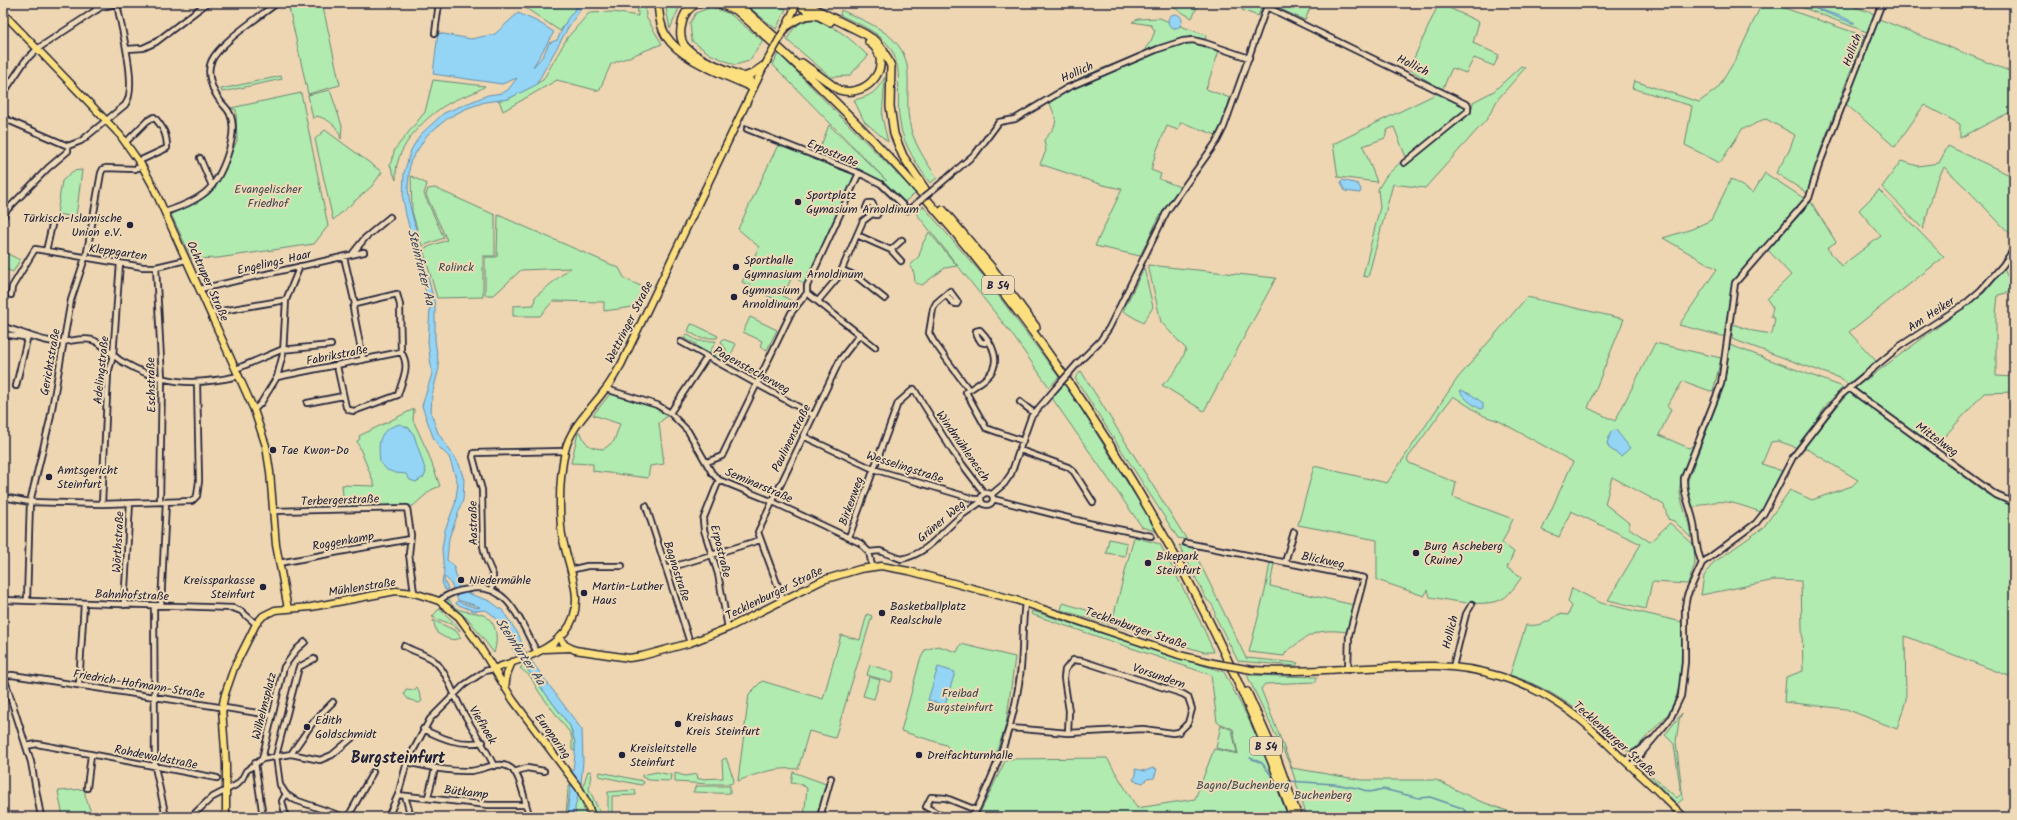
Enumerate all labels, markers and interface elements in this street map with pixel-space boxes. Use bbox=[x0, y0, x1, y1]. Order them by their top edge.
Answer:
street label: Hollich bbox=[1838, 31, 1867, 69]
street label: Hollich bbox=[1393, 49, 1432, 81]
street label: Hollich bbox=[1058, 57, 1097, 88]
street label: Erpostraße bbox=[804, 134, 862, 173]
park label: Evangelischer Friedhof bbox=[234, 180, 303, 213]
place label: Sportplatz Gymasium Arnoldinum bbox=[806, 186, 919, 219]
marker: Sportplatz Gymasium Arnoldinum bbox=[793, 197, 803, 207]
place label: Türkisch-Islamische Union e.V. bbox=[23, 209, 123, 242]
marker: Türkisch-Islamische Union e.V. bbox=[125, 220, 135, 230]
water label: Steinfurter Aa bbox=[401, 227, 440, 308]
street label: Ochtruper Straße bbox=[181, 238, 234, 325]
street label: Kleppgarten bbox=[88, 239, 148, 266]
street label: Engelings Haar bbox=[235, 244, 314, 280]
place label: Sporthalle Gymnasium Arnoldinum bbox=[744, 251, 864, 284]
park label: Rolinck bbox=[438, 258, 474, 277]
marker: Sporthalle Gymnasium Arnoldinum bbox=[731, 262, 741, 272]
road number: B 54 bbox=[982, 276, 1014, 294]
street label: Wettringer Straße bbox=[601, 277, 659, 367]
place label: Gymnasium Arnoldinum bbox=[742, 281, 800, 314]
street label: Am Heiker bbox=[1904, 291, 1960, 337]
marker: Gymnasium Arnoldinum bbox=[729, 292, 739, 302]
street label: Gerichtstraße bbox=[35, 326, 66, 397]
street label: Adelingstraße bbox=[88, 334, 115, 405]
street label: Fabrikstraße bbox=[305, 340, 370, 371]
street label: Pagenstecherweg bbox=[710, 341, 794, 400]
street label: Eschstraße bbox=[142, 356, 161, 413]
street label: Paulinenstraße bbox=[767, 400, 816, 475]
street label: Windmühlenesch bbox=[931, 407, 994, 486]
street label: Mittelweg bbox=[1911, 417, 1962, 462]
place label: Tae Kwon-Do bbox=[281, 441, 349, 460]
marker: Tae Kwon-Do bbox=[268, 445, 278, 455]
street label: Wesselingstraße bbox=[864, 446, 946, 489]
place label: Amtsgericht Steinfurt bbox=[57, 461, 118, 494]
street label: Seminarstraße bbox=[722, 463, 796, 508]
marker: Amtsgericht Steinfurt bbox=[44, 472, 54, 482]
street label: Birkenweg bbox=[834, 474, 869, 528]
street label: Terbergerstraße bbox=[301, 490, 380, 511]
street label: Grüner Weg bbox=[913, 495, 970, 547]
street label: Aastraße bbox=[464, 500, 483, 546]
street label: Wörthstraße bbox=[107, 510, 130, 573]
street label: Erpostraße bbox=[705, 523, 736, 580]
street label: Roggenkamp bbox=[311, 527, 376, 556]
place label: Burg Ascheberg (Ruine) bbox=[1424, 537, 1503, 570]
street label: Bagnostraße bbox=[658, 538, 695, 604]
place label: Bikepark Steinfurt bbox=[1156, 547, 1201, 580]
street label: Blickweg bbox=[1300, 547, 1346, 574]
marker: Burg Ascheberg (Ruine) bbox=[1411, 548, 1421, 558]
marker: Bikepark Steinfurt bbox=[1143, 558, 1153, 568]
street label: Tecklenburger Straße bbox=[722, 561, 827, 625]
place label: Kreissparkasse Steinfurt bbox=[183, 571, 256, 604]
place label: Niedermühle bbox=[469, 571, 531, 590]
street label: Mühlenstraße bbox=[327, 573, 398, 602]
marker: Niedermühle bbox=[456, 575, 466, 585]
place label: Martin-Luther Haus bbox=[592, 577, 664, 610]
marker: Kreissparkasse Steinfurt bbox=[258, 582, 268, 592]
street label: Bahnhofstraße bbox=[95, 585, 170, 606]
marker: Martin-Luther Haus bbox=[579, 588, 589, 598]
place label: Basketballplatz Realschule bbox=[890, 597, 966, 630]
street label: Tecklenburger Straße bbox=[1082, 602, 1190, 655]
marker: Basketballplatz Realschule bbox=[877, 608, 887, 618]
street label: Hollich bbox=[1437, 613, 1464, 651]
water label: Steinfurter Aa bbox=[489, 614, 551, 691]
street label: Vorsundern bbox=[1130, 659, 1188, 694]
street label: Friedrich-Hofmann-Straße bbox=[72, 665, 207, 704]
street label: Wilhelmsplatz bbox=[247, 670, 282, 742]
park label: Freibad Burgsteinfurt bbox=[927, 684, 994, 717]
street label: Tecklenburger Straße bbox=[1569, 697, 1661, 782]
street label: Viefhoek bbox=[464, 702, 502, 748]
place label: Kreishaus Kreis Steinfurt bbox=[686, 708, 760, 741]
street label: Europaring bbox=[529, 709, 576, 763]
place label: Edith Goldschmidt bbox=[315, 711, 377, 744]
marker: Kreishaus Kreis Steinfurt bbox=[673, 719, 683, 729]
marker: Edith Goldschmidt bbox=[302, 722, 312, 732]
road number: B 54 bbox=[1250, 737, 1282, 755]
place label: Kreisleitstelle Steinfurt bbox=[630, 739, 697, 772]
street label: Rohdewaldstraße bbox=[113, 740, 200, 775]
district label: Burgsteinfurt bbox=[351, 746, 446, 771]
place label: Dreifachturnhalle bbox=[927, 746, 1014, 765]
marker: Kreisleitstelle Steinfurt bbox=[617, 750, 627, 760]
marker: Dreifachturnhalle bbox=[914, 750, 924, 760]
park label: Bagno/Buchenberg bbox=[1196, 776, 1290, 795]
street label: Bütkamp bbox=[443, 780, 489, 805]
park label: Buchenberg bbox=[1294, 786, 1352, 805]

